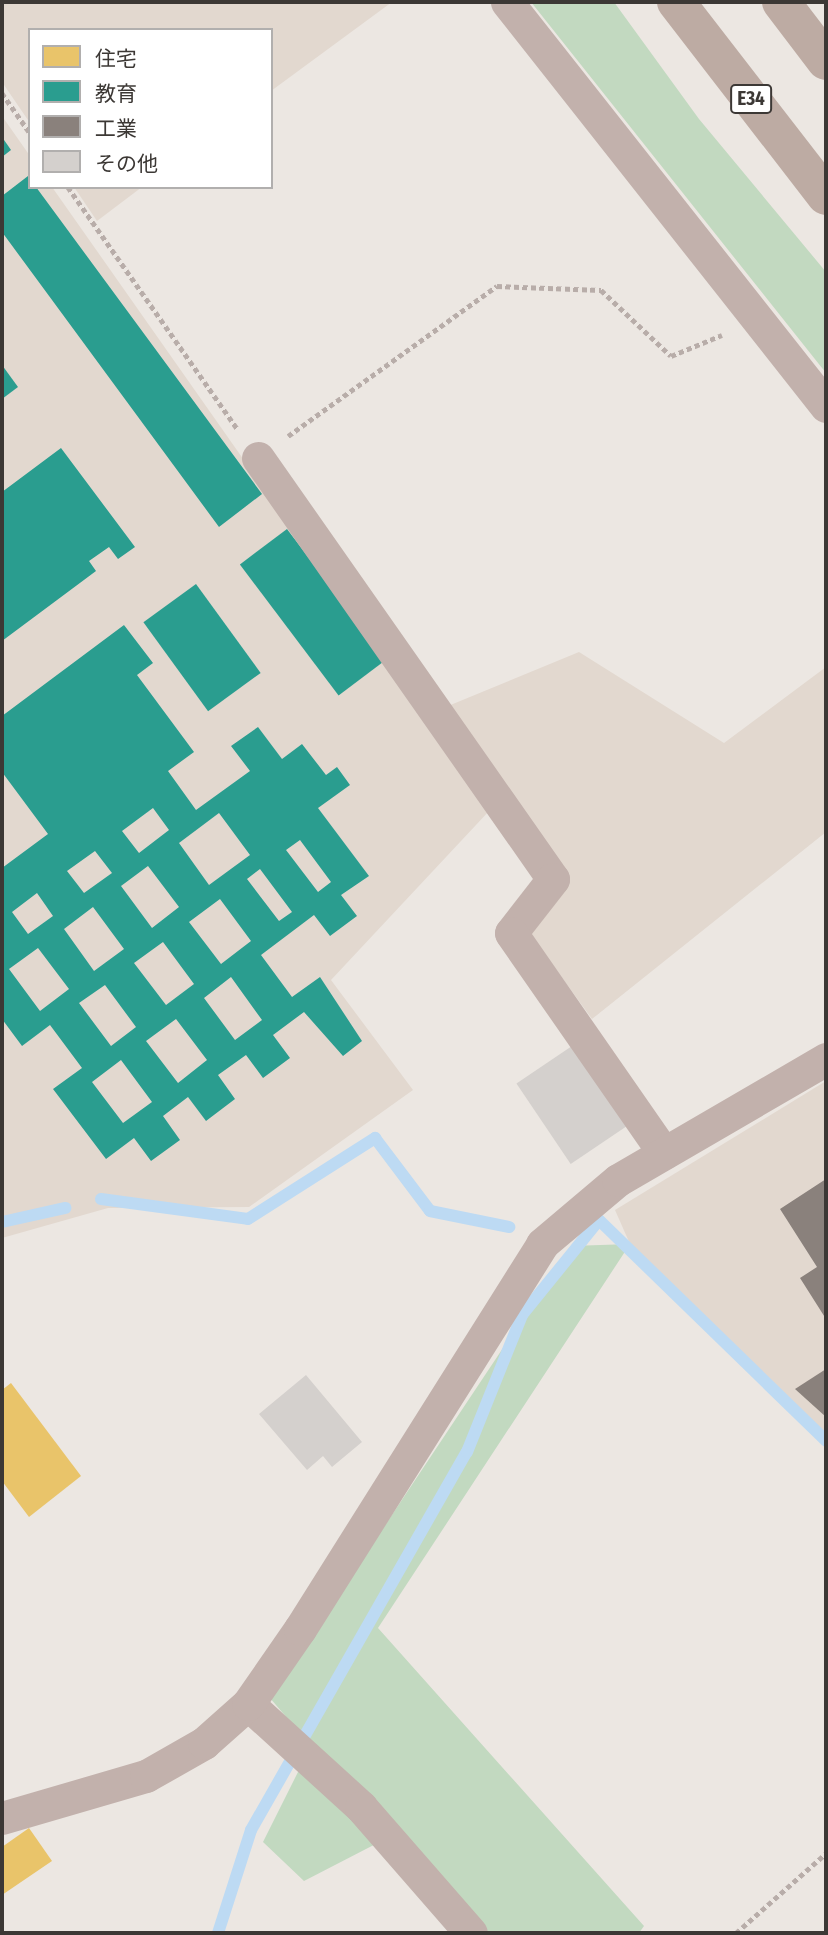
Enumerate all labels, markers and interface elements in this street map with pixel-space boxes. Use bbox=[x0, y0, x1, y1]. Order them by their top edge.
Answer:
legend bbox=[28, 28, 273, 189]
text: 住宅 bbox=[95, 46, 137, 72]
text: 教育 bbox=[95, 81, 137, 107]
road number: E34 bbox=[730, 83, 772, 114]
text: 工業 bbox=[95, 116, 137, 142]
text: その他 bbox=[95, 151, 158, 177]

